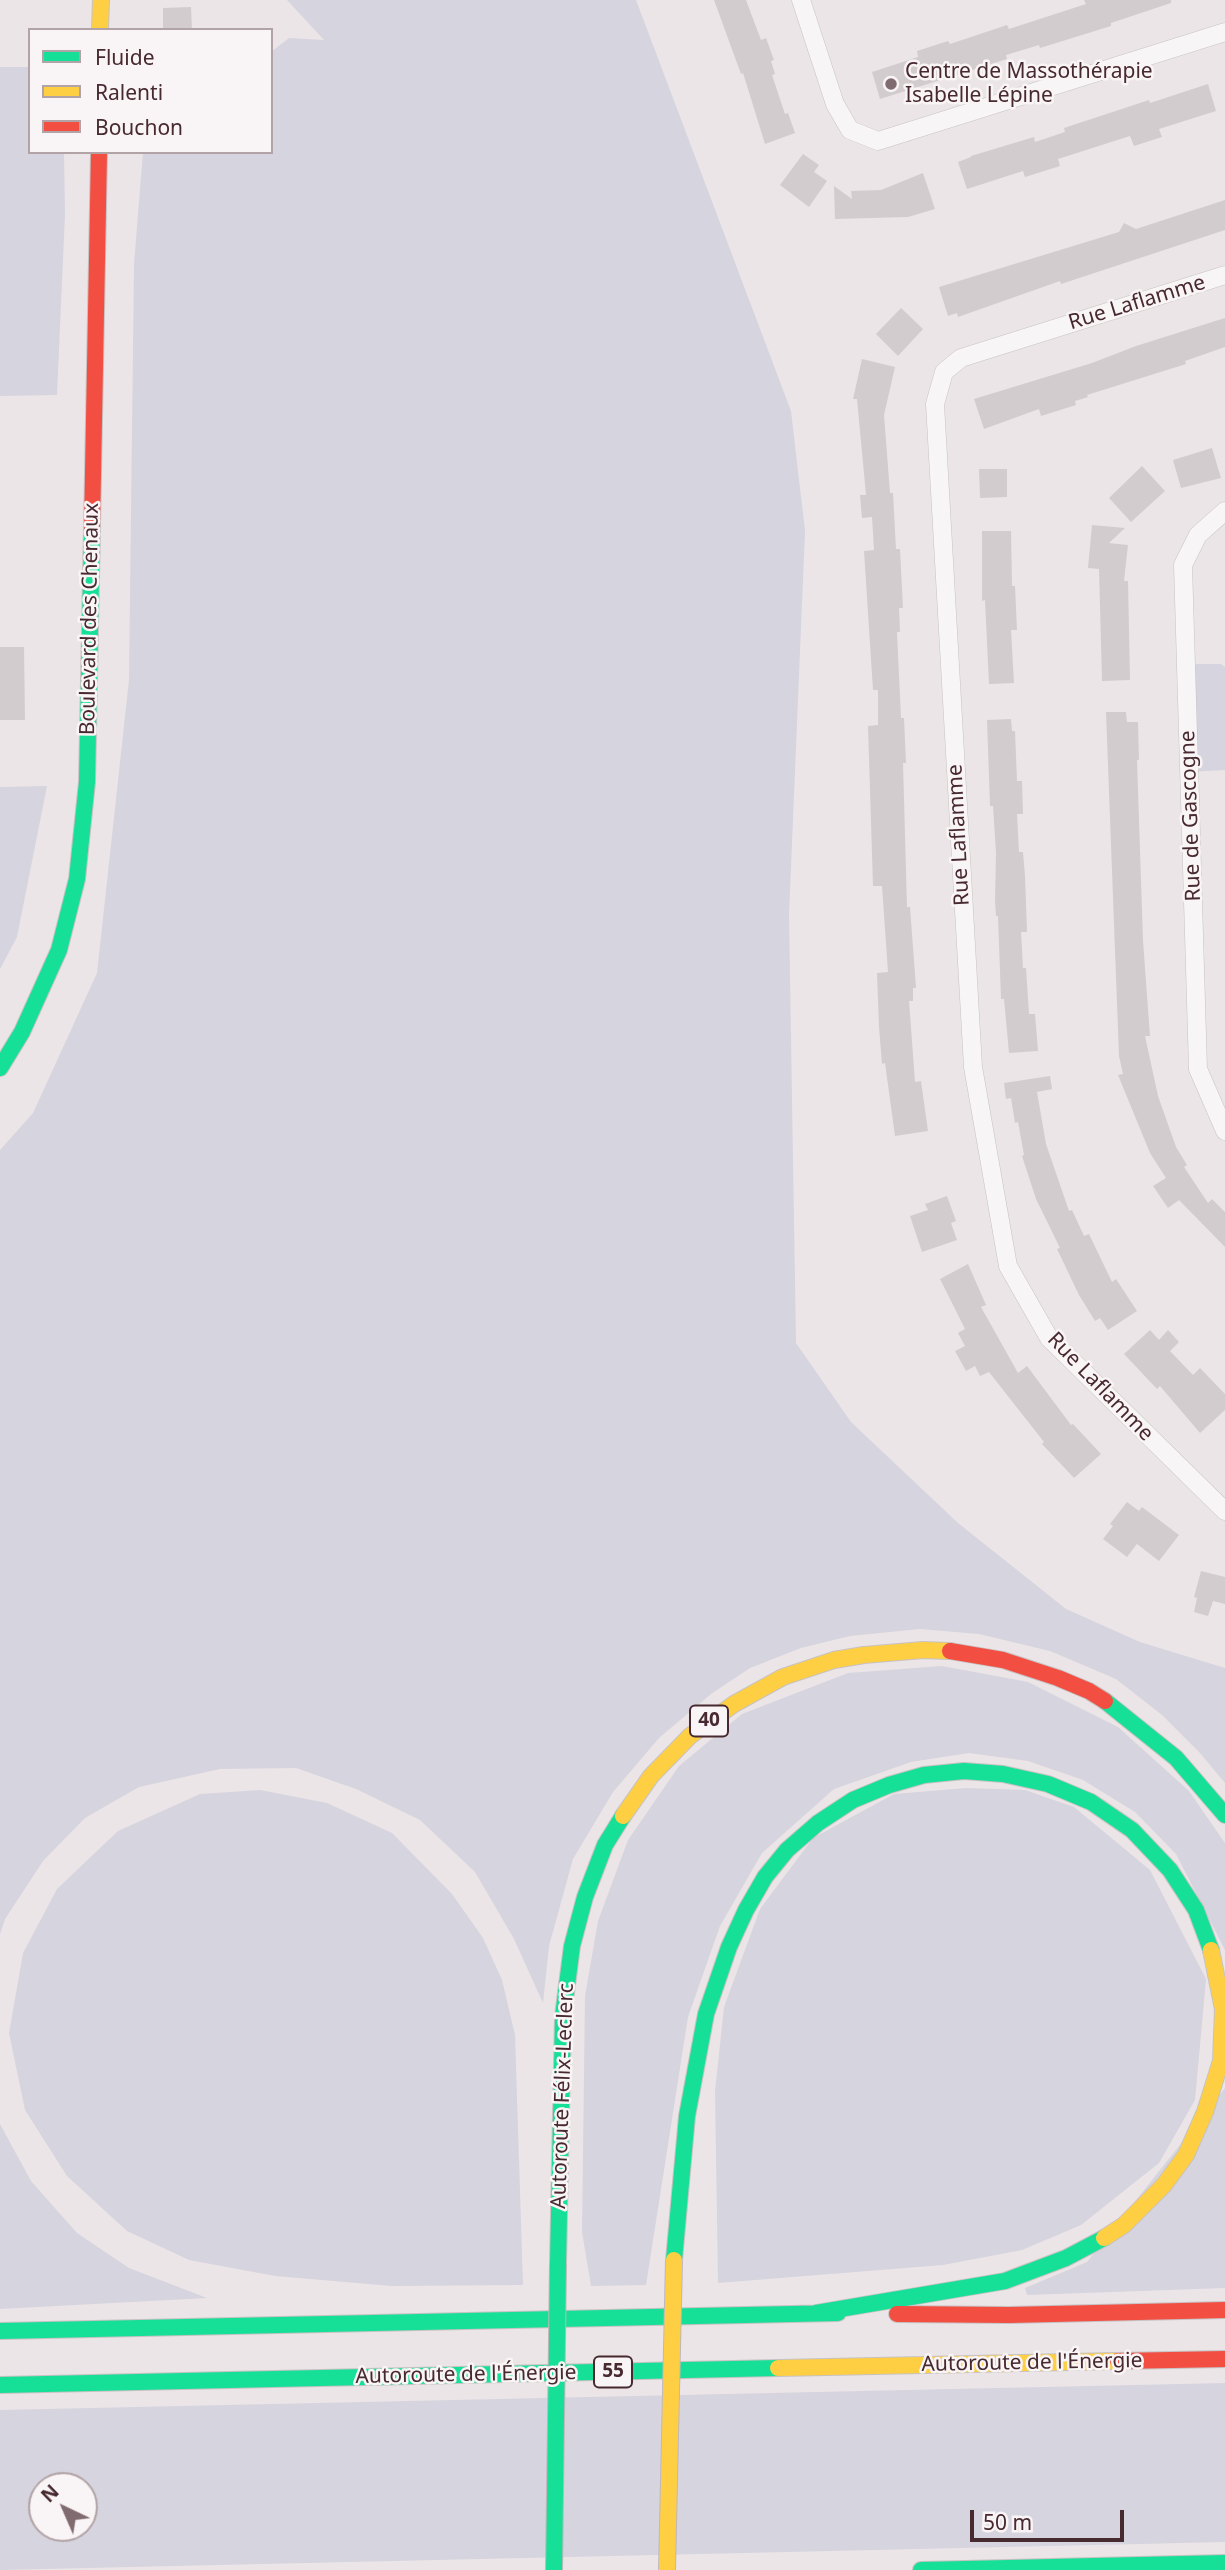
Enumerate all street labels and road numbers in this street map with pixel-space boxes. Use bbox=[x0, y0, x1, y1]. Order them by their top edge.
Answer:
street label: Rue Laflamme bbox=[1066, 270, 1208, 336]
street label: Boulevard des Chenaux bbox=[75, 503, 105, 735]
street label: Rue de Gascogne bbox=[1175, 730, 1207, 902]
street label: Rue Laflamme bbox=[943, 764, 975, 906]
street label: Rue Laflamme bbox=[1042, 1327, 1158, 1447]
road number: 40 bbox=[690, 1706, 728, 1736]
street label: Autoroute Félix-Leclerc bbox=[546, 1983, 580, 2209]
street label: Autoroute de l'Énergie bbox=[921, 2348, 1143, 2378]
road number: 55 bbox=[594, 2356, 632, 2388]
street label: Autoroute de l'Énergie bbox=[355, 2360, 577, 2390]

